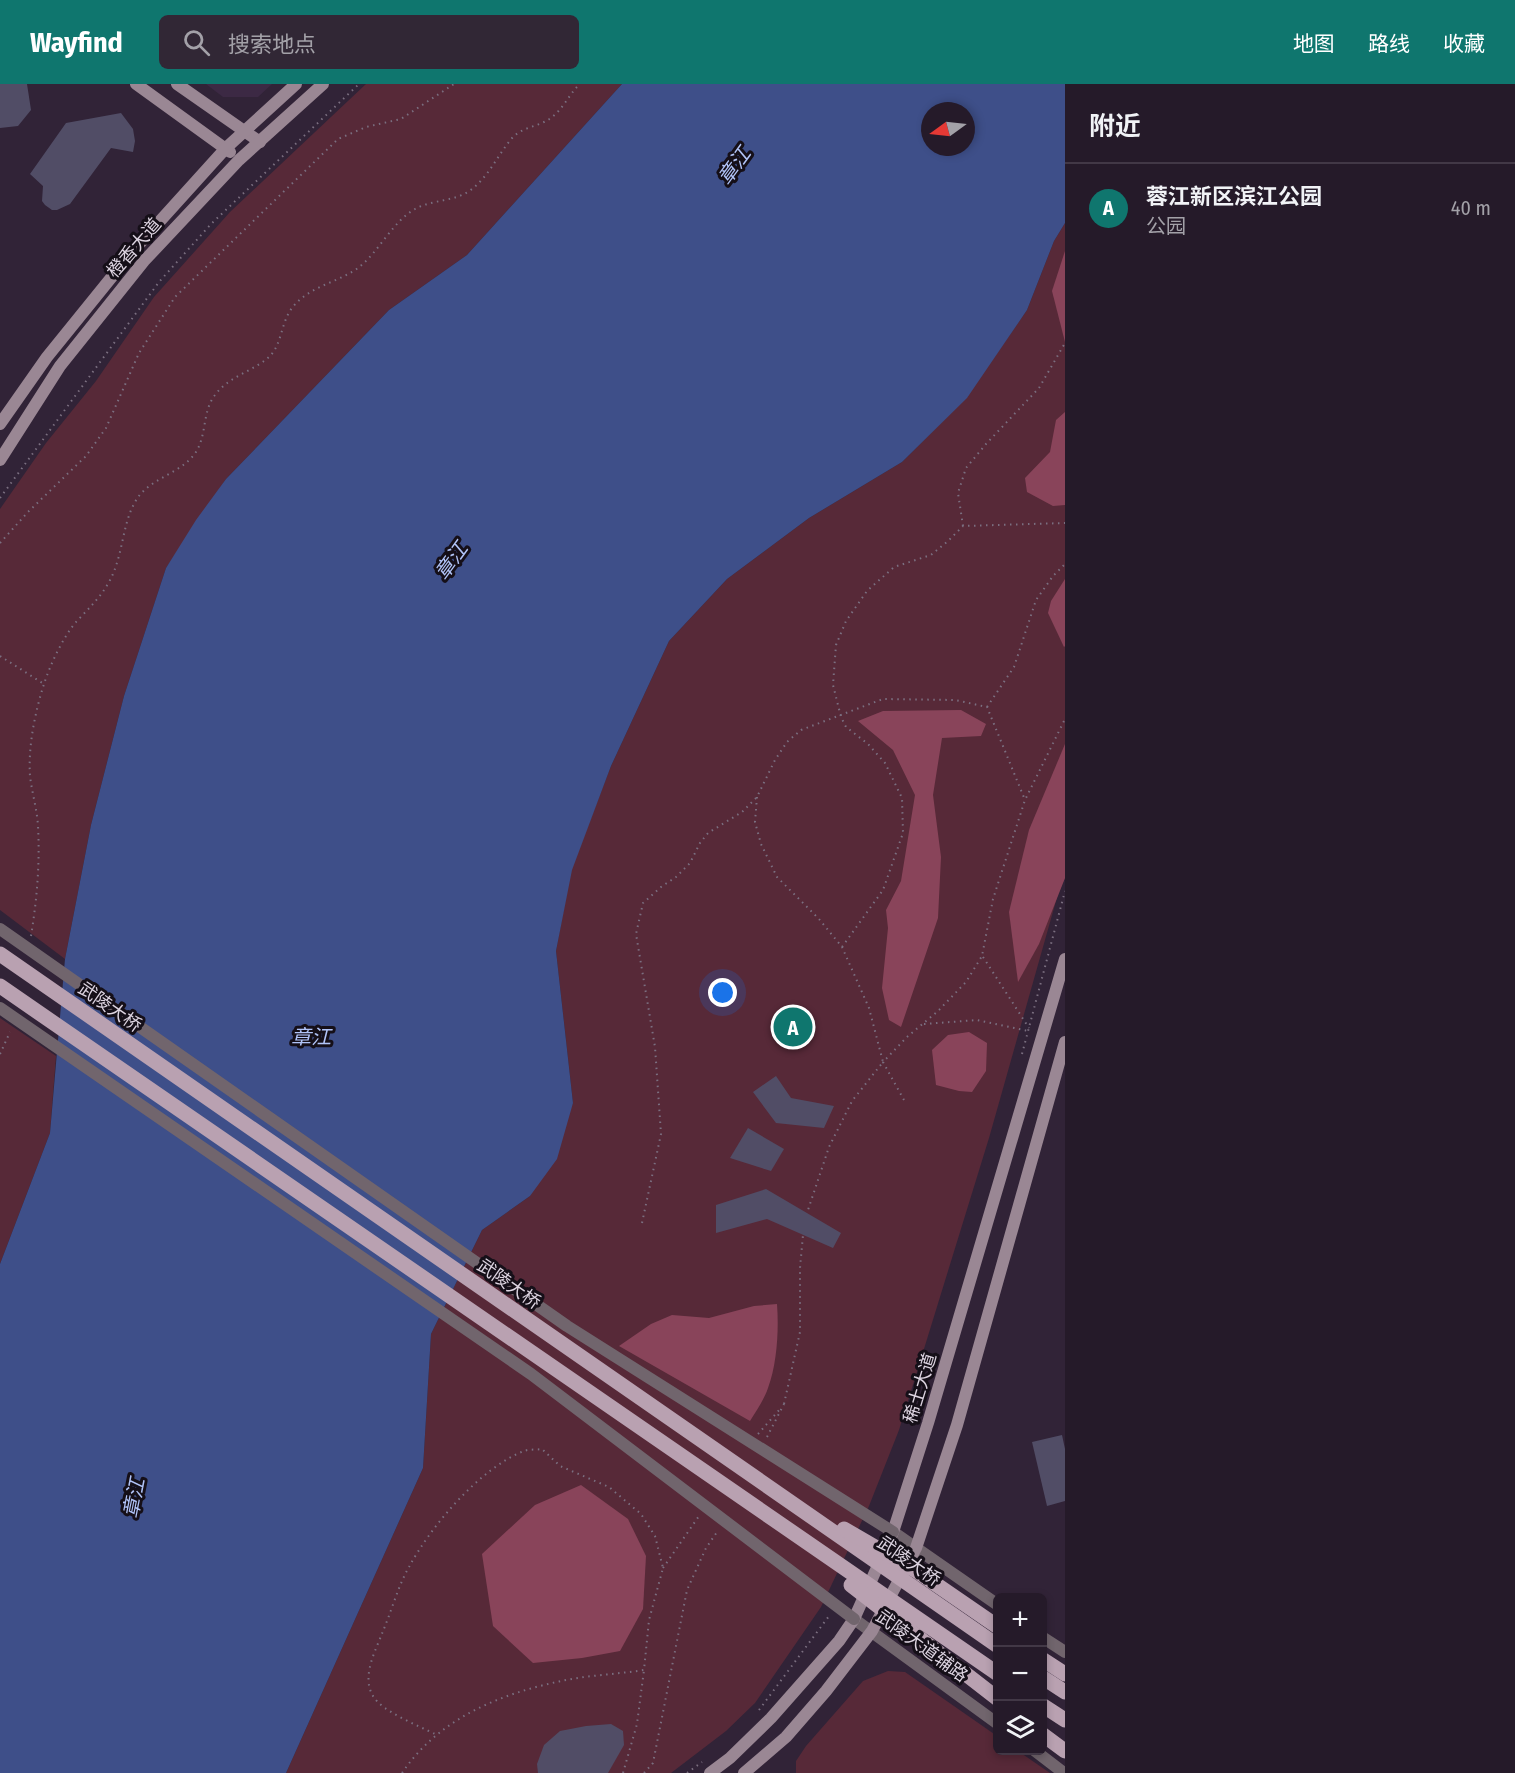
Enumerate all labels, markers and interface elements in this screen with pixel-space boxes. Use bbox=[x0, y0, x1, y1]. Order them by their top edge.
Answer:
search box bbox=[159, 15, 579, 69]
text: Wayfind bbox=[30, 26, 123, 59]
icon: search bbox=[180, 26, 213, 59]
text: 搜索地点 bbox=[228, 31, 316, 58]
text: 地图 bbox=[1293, 31, 1335, 57]
text: 路线 bbox=[1368, 31, 1410, 57]
text: 收藏 bbox=[1443, 31, 1485, 57]
north arrow bbox=[921, 102, 975, 156]
text: 附近 bbox=[1089, 111, 1141, 142]
water label: 章江 bbox=[713, 141, 757, 189]
text: 蓉江新区滨江公园 bbox=[1146, 183, 1322, 210]
text: A bbox=[1103, 196, 1114, 220]
text: 40 m bbox=[1451, 196, 1491, 220]
street label: 橙香大道 bbox=[102, 214, 166, 282]
text: 公园 bbox=[1146, 214, 1186, 238]
water label: 章江 bbox=[430, 536, 474, 584]
street label: 武陵大桥 bbox=[74, 977, 146, 1037]
your location bbox=[708, 978, 737, 1007]
pin: A bbox=[774, 1004, 812, 1050]
water label: 章江 bbox=[291, 1025, 333, 1049]
street label: 武陵大桥 bbox=[473, 1254, 545, 1314]
street label: 稀土大道 bbox=[899, 1350, 941, 1426]
water label: 章江 bbox=[118, 1474, 150, 1520]
street label: 武陵大桥 bbox=[873, 1531, 945, 1591]
map controls bbox=[993, 1593, 1047, 1755]
button: + bbox=[993, 1593, 1047, 1647]
street label: 武陵大道辅路 bbox=[872, 1605, 972, 1687]
button: − bbox=[993, 1647, 1047, 1701]
button: layers bbox=[993, 1701, 1047, 1755]

